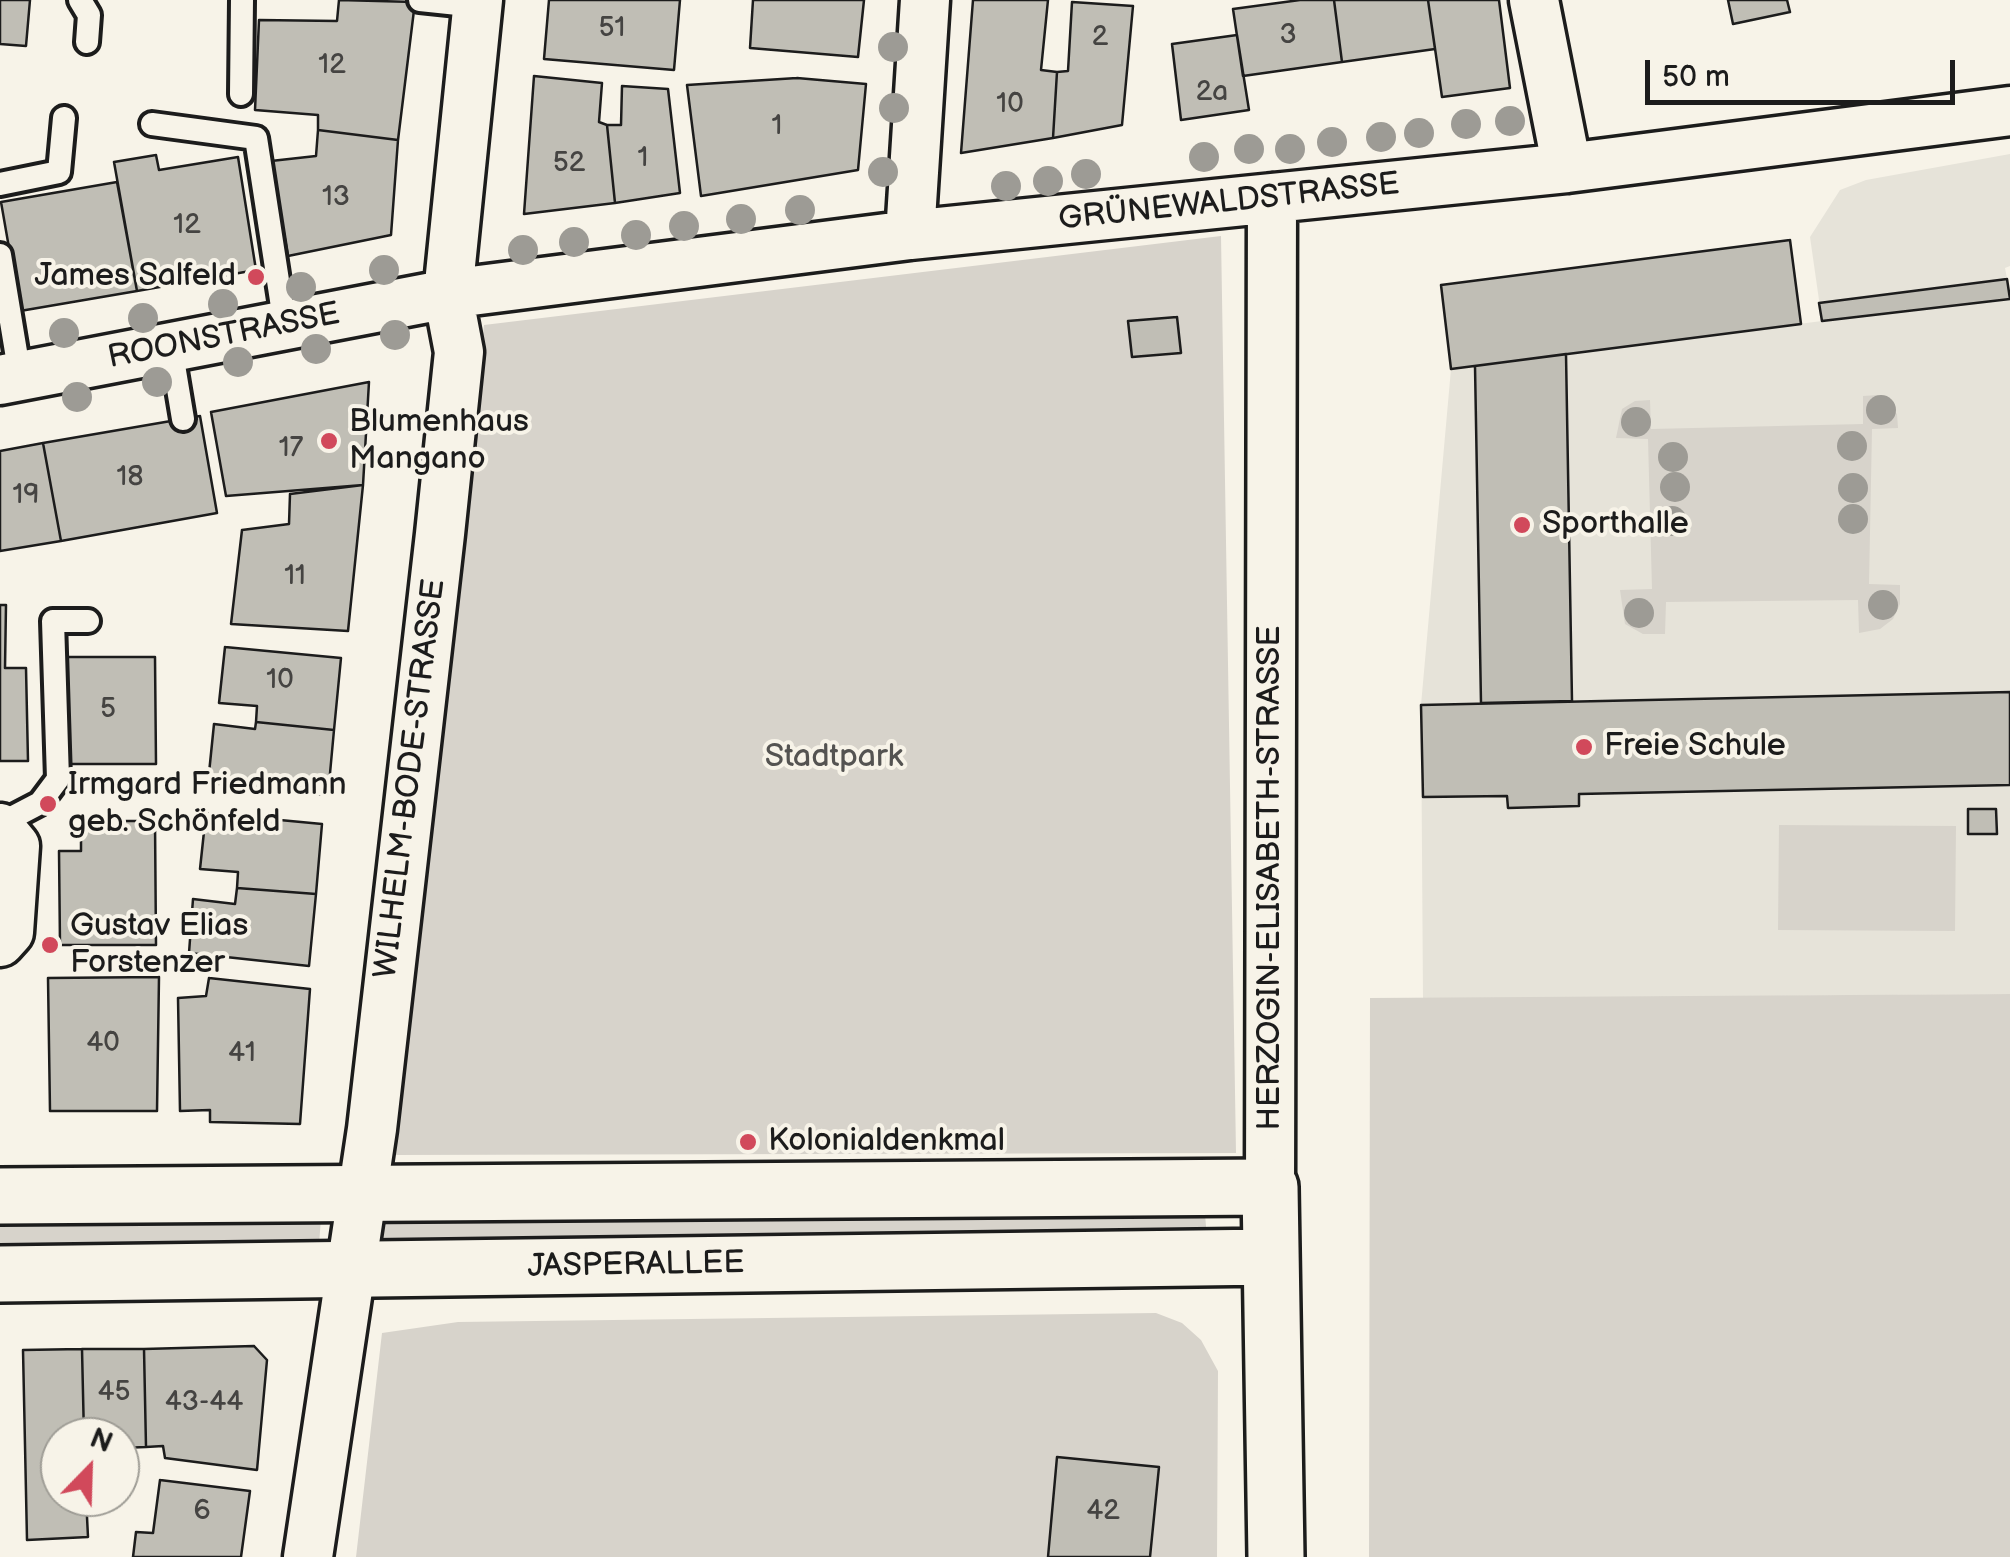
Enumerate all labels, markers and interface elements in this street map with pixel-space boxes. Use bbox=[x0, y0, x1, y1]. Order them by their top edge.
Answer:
house number: 51 bbox=[599, 12, 625, 46]
house number: 3 bbox=[1279, 19, 1297, 53]
house number: 2 bbox=[1092, 21, 1108, 55]
scale bar bbox=[1650, 40, 1960, 102]
house number: 12 bbox=[318, 49, 346, 83]
text: 50 m bbox=[1662, 59, 1730, 95]
house number: 2a bbox=[1196, 76, 1228, 110]
house number: 10 bbox=[996, 88, 1024, 122]
house number: 1 bbox=[772, 110, 782, 144]
house number: 1 bbox=[638, 142, 648, 176]
house number: 52 bbox=[553, 147, 585, 181]
street label: GRÜNEWALDSTRASSE bbox=[1057, 166, 1401, 240]
house number: 13 bbox=[322, 181, 350, 215]
house number: 12 bbox=[173, 209, 201, 243]
place label: James Salfeld bbox=[34, 258, 236, 296]
marker: James Salfeld bbox=[245, 266, 267, 288]
street label: ROONSTRASSE bbox=[105, 296, 343, 378]
place label: Blumenhaus Mangano bbox=[349, 404, 529, 479]
marker: Blumenhaus Mangano bbox=[318, 430, 340, 452]
house number: 17 bbox=[279, 432, 303, 466]
house number: 18 bbox=[116, 461, 144, 495]
house number: 19 bbox=[12, 479, 40, 513]
place label: Sporthalle bbox=[1542, 506, 1689, 544]
marker: Sporthalle bbox=[1511, 514, 1533, 536]
house number: 11 bbox=[284, 560, 306, 594]
street label: WILHELM-BODE-STRASSE bbox=[367, 577, 455, 981]
street label: HERZOGIN-ELISABETH-STRASSE bbox=[1252, 625, 1290, 1131]
house number: 10 bbox=[266, 664, 294, 698]
house number: 5 bbox=[100, 693, 116, 727]
place label: Freie Schule bbox=[1604, 728, 1786, 766]
marker: Freie Schule bbox=[1573, 736, 1595, 758]
park label: Stadtpark bbox=[765, 739, 903, 777]
place label: Irmgard Friedmann geb. Schönfeld bbox=[68, 767, 347, 842]
marker: Irmgard Friedmann geb. Schönfeld bbox=[37, 793, 59, 815]
place label: Gustav Elias Forstenzer bbox=[70, 908, 248, 983]
marker: Gustav Elias Forstenzer bbox=[39, 934, 61, 956]
house number: 40 bbox=[86, 1027, 120, 1061]
house number: 41 bbox=[228, 1037, 256, 1071]
place label: Kolonialdenkmal bbox=[768, 1123, 1005, 1161]
marker: Kolonialdenkmal bbox=[737, 1131, 759, 1153]
street label: JASPERALLEE bbox=[527, 1245, 745, 1287]
house number: 45 bbox=[97, 1376, 131, 1410]
house number: 43-44 bbox=[165, 1386, 243, 1420]
north arrow bbox=[40, 1417, 140, 1517]
text: N bbox=[85, 1421, 117, 1460]
house number: 6 bbox=[193, 1495, 211, 1529]
house number: 42 bbox=[1086, 1495, 1120, 1529]

